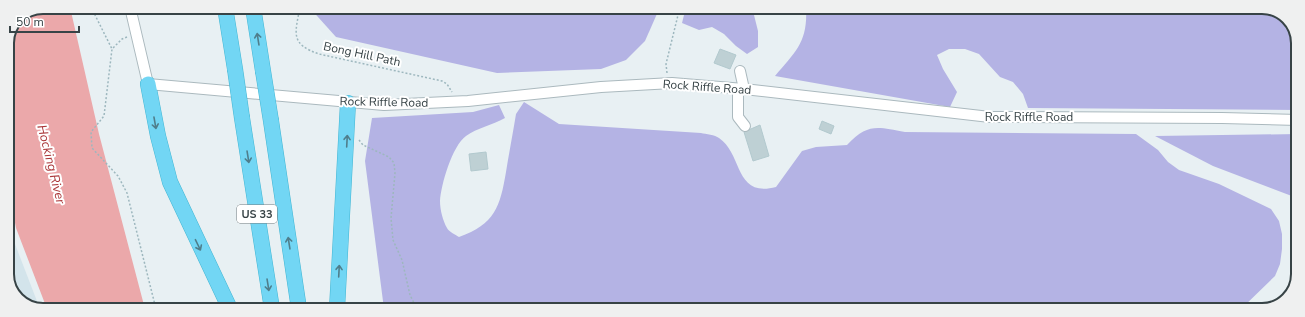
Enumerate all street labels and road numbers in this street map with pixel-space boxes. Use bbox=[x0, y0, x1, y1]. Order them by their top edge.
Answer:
street label: Bong Hill Path bbox=[322, 38, 402, 70]
street label: Rock Riffle Road bbox=[662, 76, 752, 98]
street label: Rock Riffle Road bbox=[340, 93, 428, 111]
street label: Rock Riffle Road bbox=[985, 109, 1073, 125]
road number: US 33 bbox=[237, 205, 277, 223]

